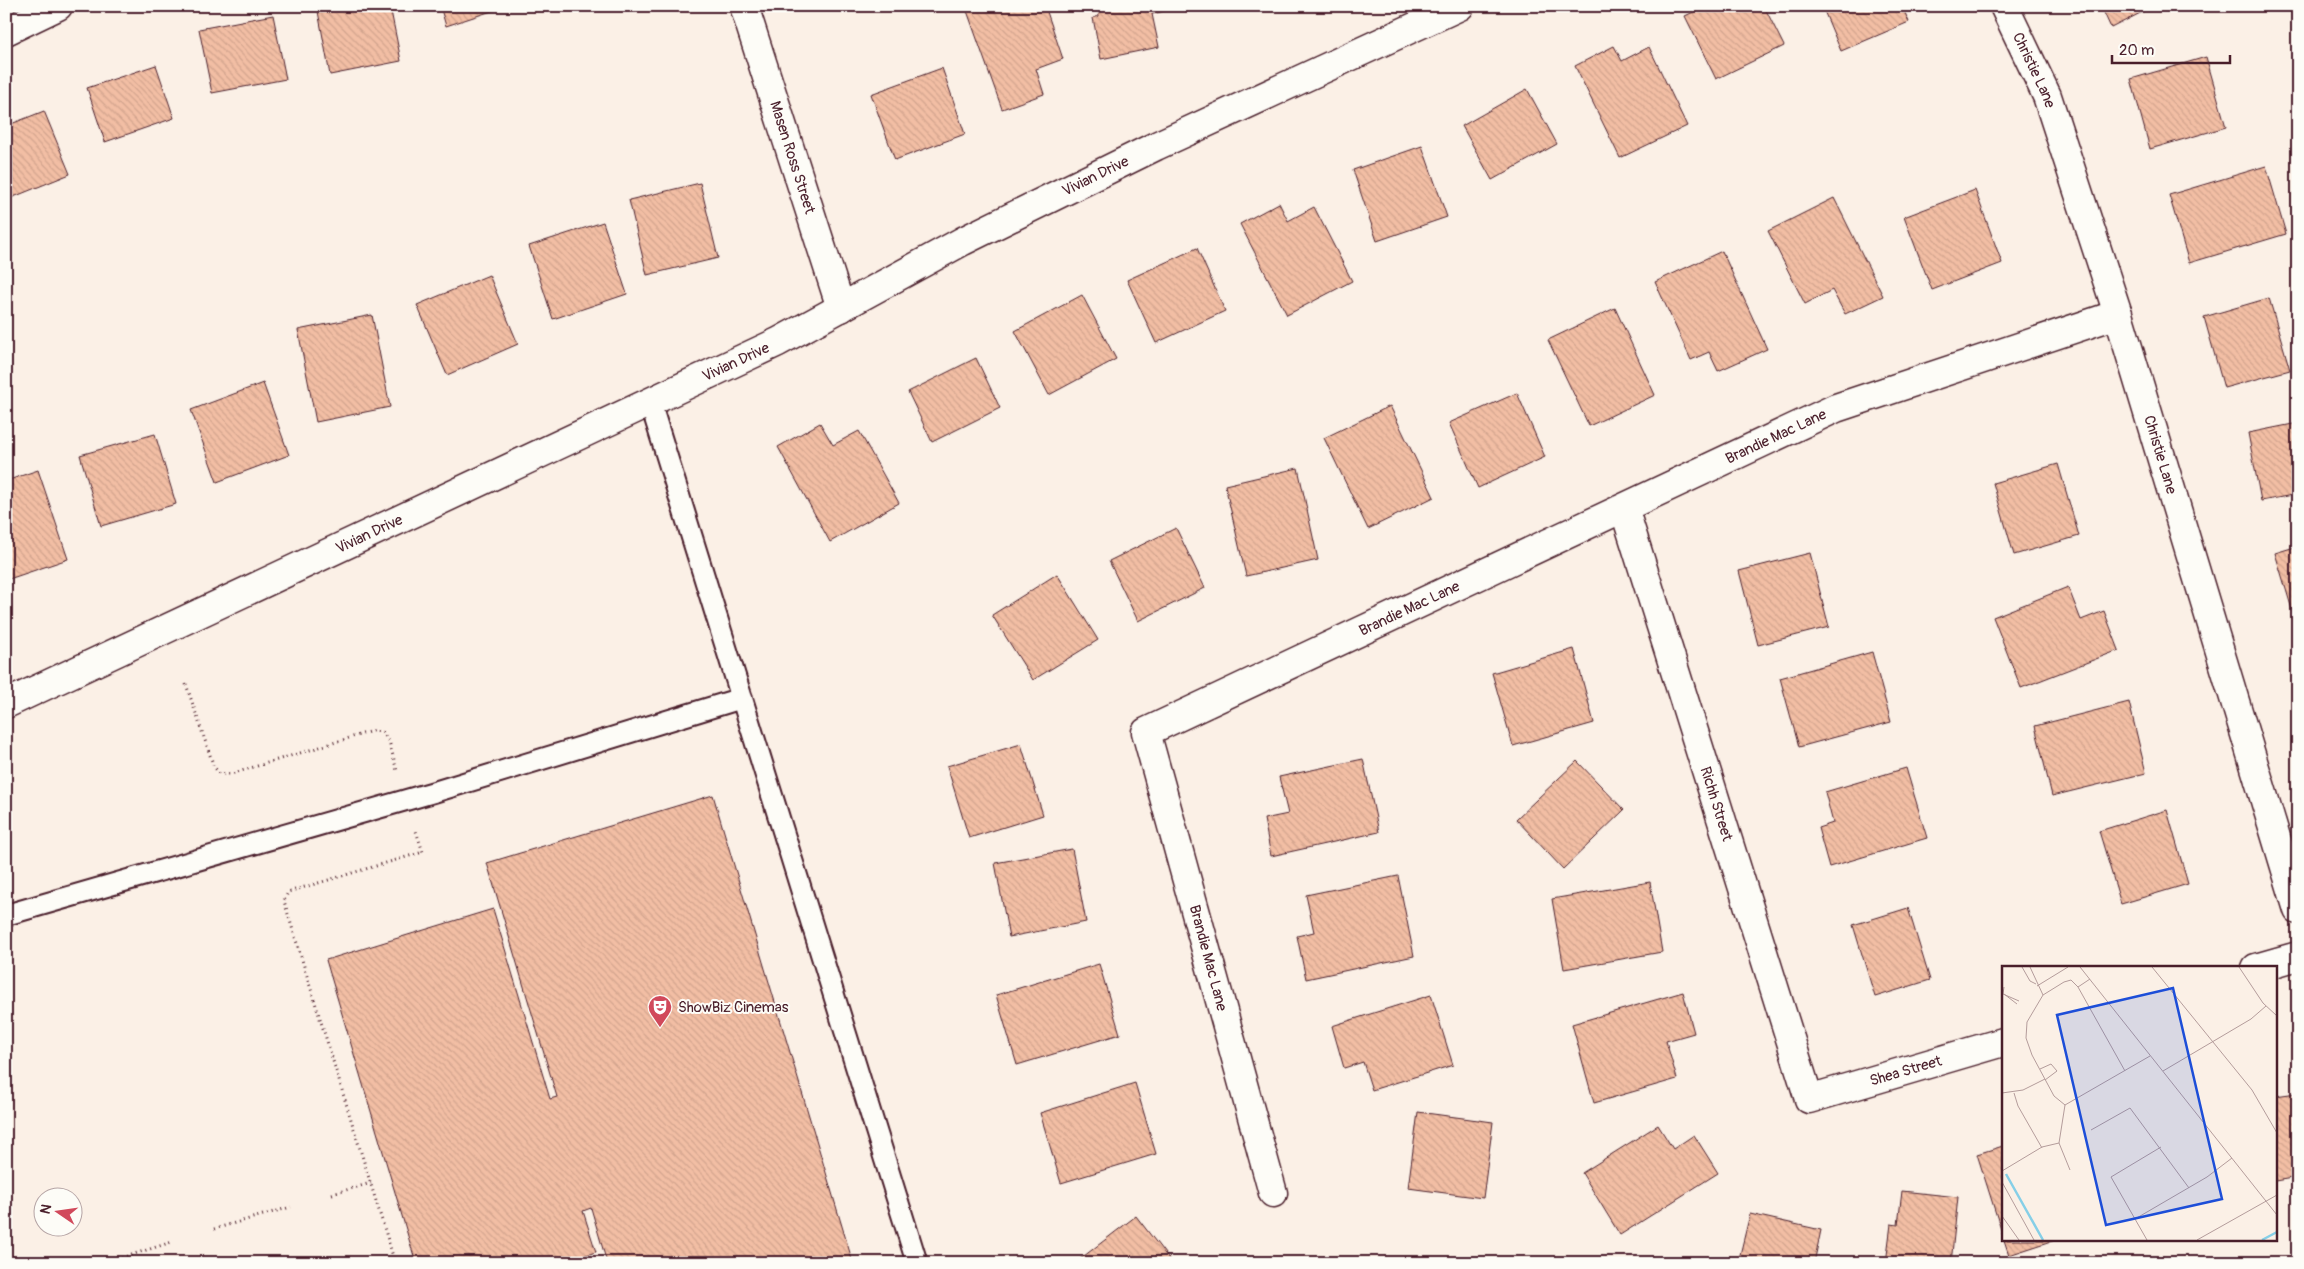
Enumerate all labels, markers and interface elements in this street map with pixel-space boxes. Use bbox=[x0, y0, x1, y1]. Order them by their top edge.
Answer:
street label: Christie Lane bbox=[2008, 29, 2060, 111]
scale bar bbox=[2112, 32, 2229, 64]
text: 20 m bbox=[2119, 41, 2154, 60]
street label: Masen Ross Street bbox=[766, 99, 820, 217]
street label: Vivian Drive bbox=[1059, 151, 1132, 200]
street label: Vivian Drive bbox=[699, 338, 773, 386]
street label: Brandie Mac Lane bbox=[1722, 404, 1830, 468]
street label: Christie Lane bbox=[2140, 413, 2182, 497]
street label: Vivian Drive bbox=[332, 510, 406, 558]
street label: Brandie Mac Lane bbox=[1356, 576, 1463, 640]
street label: Richh Street bbox=[1696, 764, 1737, 844]
street label: Brandie Mac Lane bbox=[1185, 903, 1231, 1014]
inset map bbox=[2002, 966, 2276, 1242]
theatre icon: ShowBiz Cinemas bbox=[647, 994, 673, 1028]
place label: ShowBiz Cinemas bbox=[678, 998, 789, 1017]
street label: Shea Street bbox=[1867, 1051, 1945, 1090]
north arrow bbox=[32, 1186, 82, 1236]
text: N bbox=[36, 1203, 55, 1216]

